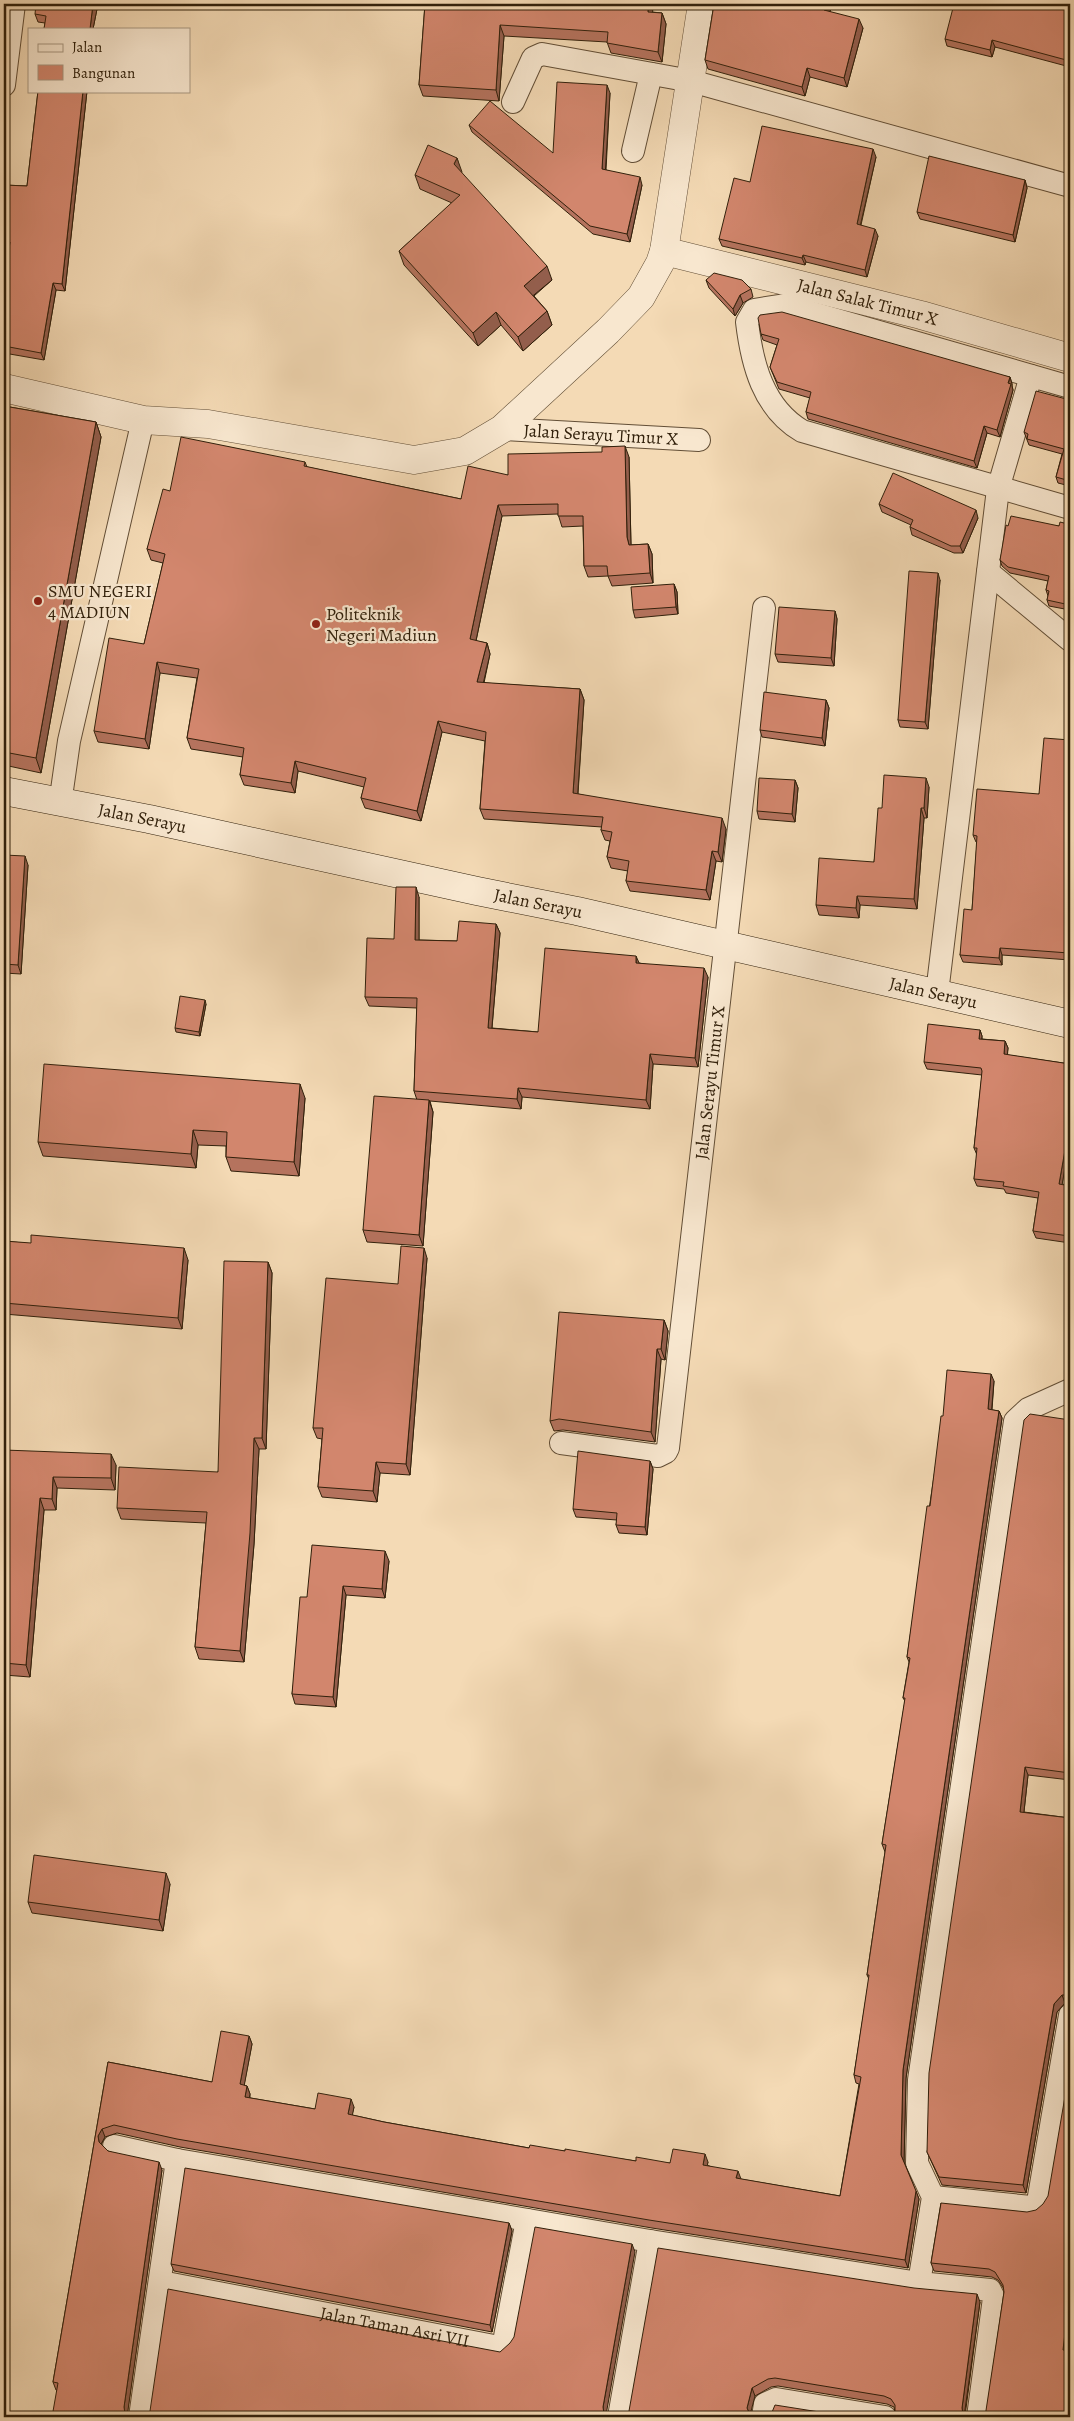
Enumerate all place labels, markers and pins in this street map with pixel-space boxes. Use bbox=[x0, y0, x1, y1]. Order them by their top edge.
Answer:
place label: SMU NEGERI 4 MADIUN bbox=[48, 579, 152, 624]
marker: SMU NEGERI 4 MADIUN bbox=[32, 595, 44, 607]
place label: Politeknik Negeri Madiun bbox=[326, 602, 437, 647]
marker: Politeknik Negeri Madiun bbox=[310, 618, 322, 630]

